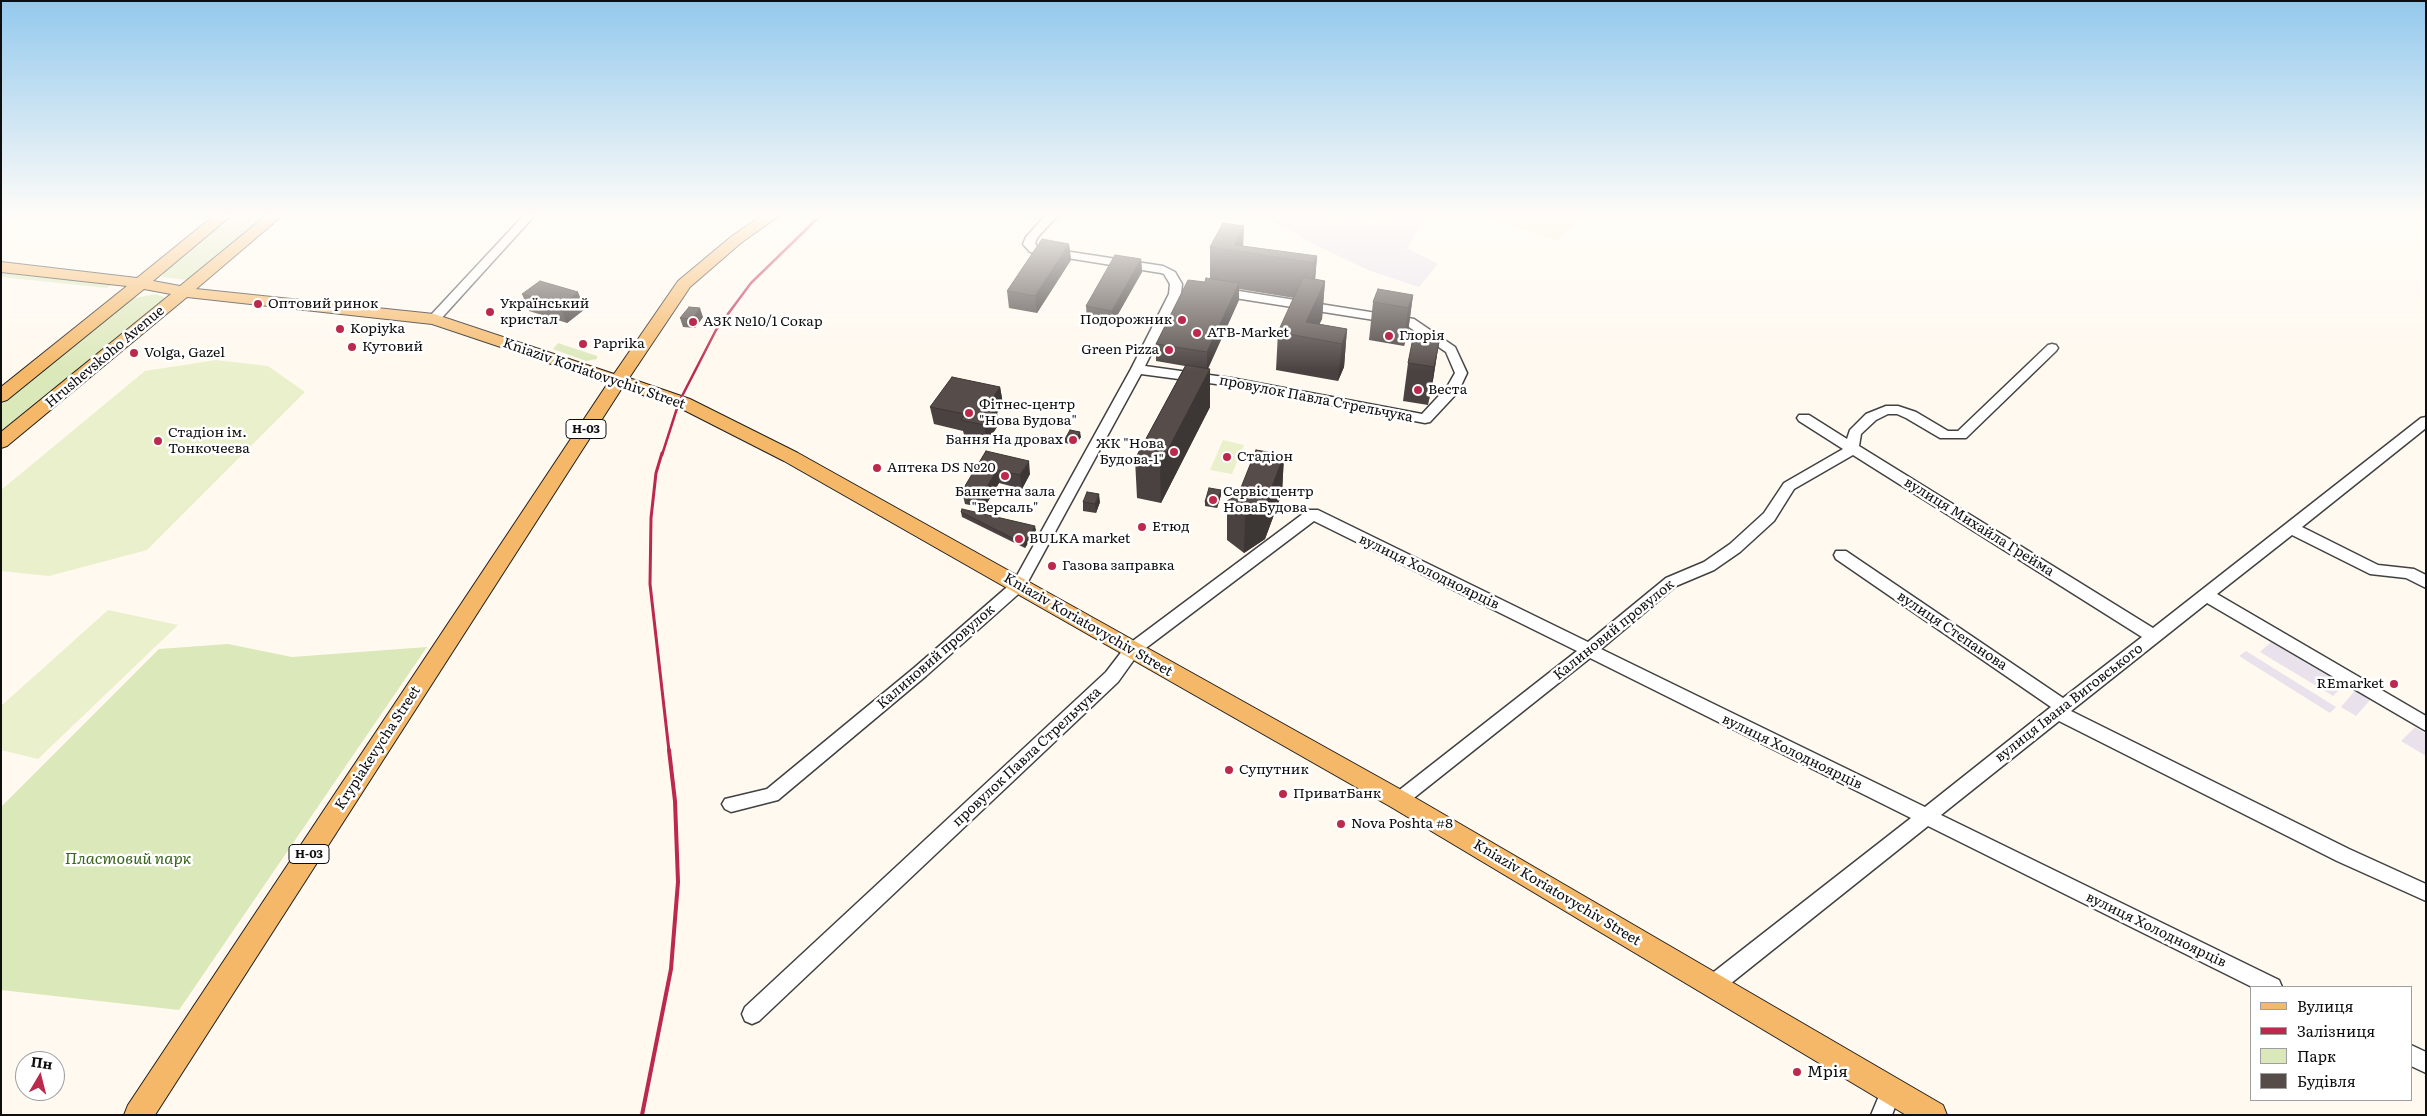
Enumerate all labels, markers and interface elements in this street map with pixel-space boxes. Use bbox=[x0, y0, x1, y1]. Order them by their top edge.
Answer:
place label: Оптовий ринок bbox=[268, 296, 378, 312]
place label: Український кристал bbox=[500, 296, 589, 328]
marker: Оптовий ринок bbox=[252, 298, 264, 310]
street label: Hrushevskoho Avenue bbox=[42, 302, 168, 412]
marker: Український кристал bbox=[484, 306, 496, 318]
place label: Подорожник bbox=[1080, 312, 1172, 328]
place label: АЗК №10/1 Сокар bbox=[703, 314, 823, 330]
marker: Подорожник bbox=[1176, 314, 1188, 326]
marker: АЗК №10/1 Сокар bbox=[687, 316, 699, 328]
place label: Kopiyka bbox=[350, 321, 405, 337]
marker: Kopiyka bbox=[334, 323, 346, 335]
place label: ATB-Market bbox=[1207, 325, 1289, 341]
marker: ATB-Market bbox=[1191, 327, 1203, 339]
place label: Глорія bbox=[1399, 328, 1445, 344]
marker: Глорія bbox=[1383, 330, 1395, 342]
street label: Kniaziv Koriatovychiv Street bbox=[500, 335, 688, 413]
place label: Paprika bbox=[593, 336, 645, 352]
marker: Paprika bbox=[577, 338, 589, 350]
place label: Кутовий bbox=[362, 339, 423, 355]
marker: Кутовий bbox=[346, 341, 358, 353]
place label: Green Pizza bbox=[1081, 342, 1159, 358]
marker: Green Pizza bbox=[1163, 344, 1175, 356]
place label: Volga, Gazel bbox=[144, 345, 225, 361]
marker: Volga, Gazel bbox=[128, 347, 140, 359]
street label: провулок Павла Стрельчука bbox=[1218, 372, 1414, 426]
place label: Веста bbox=[1428, 382, 1467, 398]
marker: Веста bbox=[1412, 384, 1424, 396]
place label: Фітнес-центр "Нова Будова" bbox=[979, 397, 1077, 430]
marker: Фітнес-центр "Нова Будова" bbox=[963, 407, 975, 419]
road number: Н-03 bbox=[566, 419, 606, 438]
place label: Стадіон ім. Тонкочеєва bbox=[168, 425, 250, 458]
place label: Бання На дровах bbox=[945, 432, 1063, 448]
marker: Бання На дровах bbox=[1067, 434, 1079, 446]
marker: Стадіон ім. Тонкочеєва bbox=[152, 435, 164, 447]
place label: ЖК "Нова Будова-1" bbox=[1096, 436, 1164, 468]
marker: ЖК "Нова Будова-1" bbox=[1168, 446, 1180, 458]
place label: Стадіон bbox=[1237, 449, 1293, 465]
marker: Стадіон bbox=[1221, 451, 1233, 463]
place label: Аптека DS №20 bbox=[887, 460, 995, 476]
marker: Аптека DS №20 bbox=[871, 462, 883, 474]
marker: Банкетна зала "Версаль" bbox=[999, 470, 1011, 482]
street label: вулиця Михайла Грейма bbox=[1901, 474, 2057, 580]
place label: Банкетна зала "Версаль" bbox=[955, 484, 1055, 516]
place label: Сервіс центр НоваБудова bbox=[1223, 484, 1314, 516]
marker: Сервіс центр НоваБудова bbox=[1207, 494, 1219, 506]
place label: Етюд bbox=[1152, 519, 1190, 535]
marker: Етюд bbox=[1136, 521, 1148, 533]
place label: BULKA market bbox=[1029, 531, 1130, 547]
street label: вулиця Холодноярців bbox=[1356, 531, 1502, 613]
marker: BULKA market bbox=[1013, 533, 1025, 545]
place label: Газова заправка bbox=[1062, 558, 1175, 574]
marker: Газова заправка bbox=[1046, 560, 1058, 572]
street label: Kniaziv Koriatovychiv Street bbox=[1001, 570, 1175, 680]
street label: Калиновий провулок bbox=[1550, 576, 1678, 684]
street label: вулиця Степанова bbox=[1894, 588, 2010, 674]
street label: Калиновий провулок bbox=[874, 601, 998, 713]
street label: вулиця Івана Виговського bbox=[1992, 640, 2146, 766]
place label: REmarket bbox=[2317, 676, 2384, 692]
marker: REmarket bbox=[2388, 678, 2400, 690]
street label: Krypiakevycha Street bbox=[332, 683, 424, 813]
street label: провулок Павла Стрельчука bbox=[949, 684, 1105, 830]
street label: вулиця Холодноярців bbox=[1719, 711, 1865, 793]
place label: Супутник bbox=[1239, 762, 1309, 778]
marker: Супутник bbox=[1223, 764, 1235, 776]
place label: ПриватБанк bbox=[1293, 786, 1381, 802]
marker: ПриватБанк bbox=[1277, 788, 1289, 800]
place label: Nova Poshta #8 bbox=[1351, 816, 1453, 832]
marker: Nova Poshta #8 bbox=[1335, 818, 1347, 830]
street label: Kniaziv Koriatovychiv Street bbox=[1470, 836, 1644, 950]
road number: Н-03 bbox=[289, 844, 329, 864]
park label: Пластовий парк bbox=[65, 849, 191, 869]
street label: вулиця Холодноярців bbox=[2083, 889, 2229, 971]
legend bbox=[2250, 986, 2412, 1101]
text: Вулиця bbox=[2297, 994, 2354, 1017]
text: Залізниця bbox=[2297, 1019, 2375, 1042]
text: Парк bbox=[2297, 1044, 2336, 1067]
north arrow bbox=[15, 1051, 65, 1101]
text: Пн bbox=[30, 1051, 54, 1074]
place label: Мрія bbox=[1807, 1062, 1848, 1082]
marker: Мрія bbox=[1791, 1066, 1803, 1078]
text: Будівля bbox=[2297, 1069, 2356, 1092]

